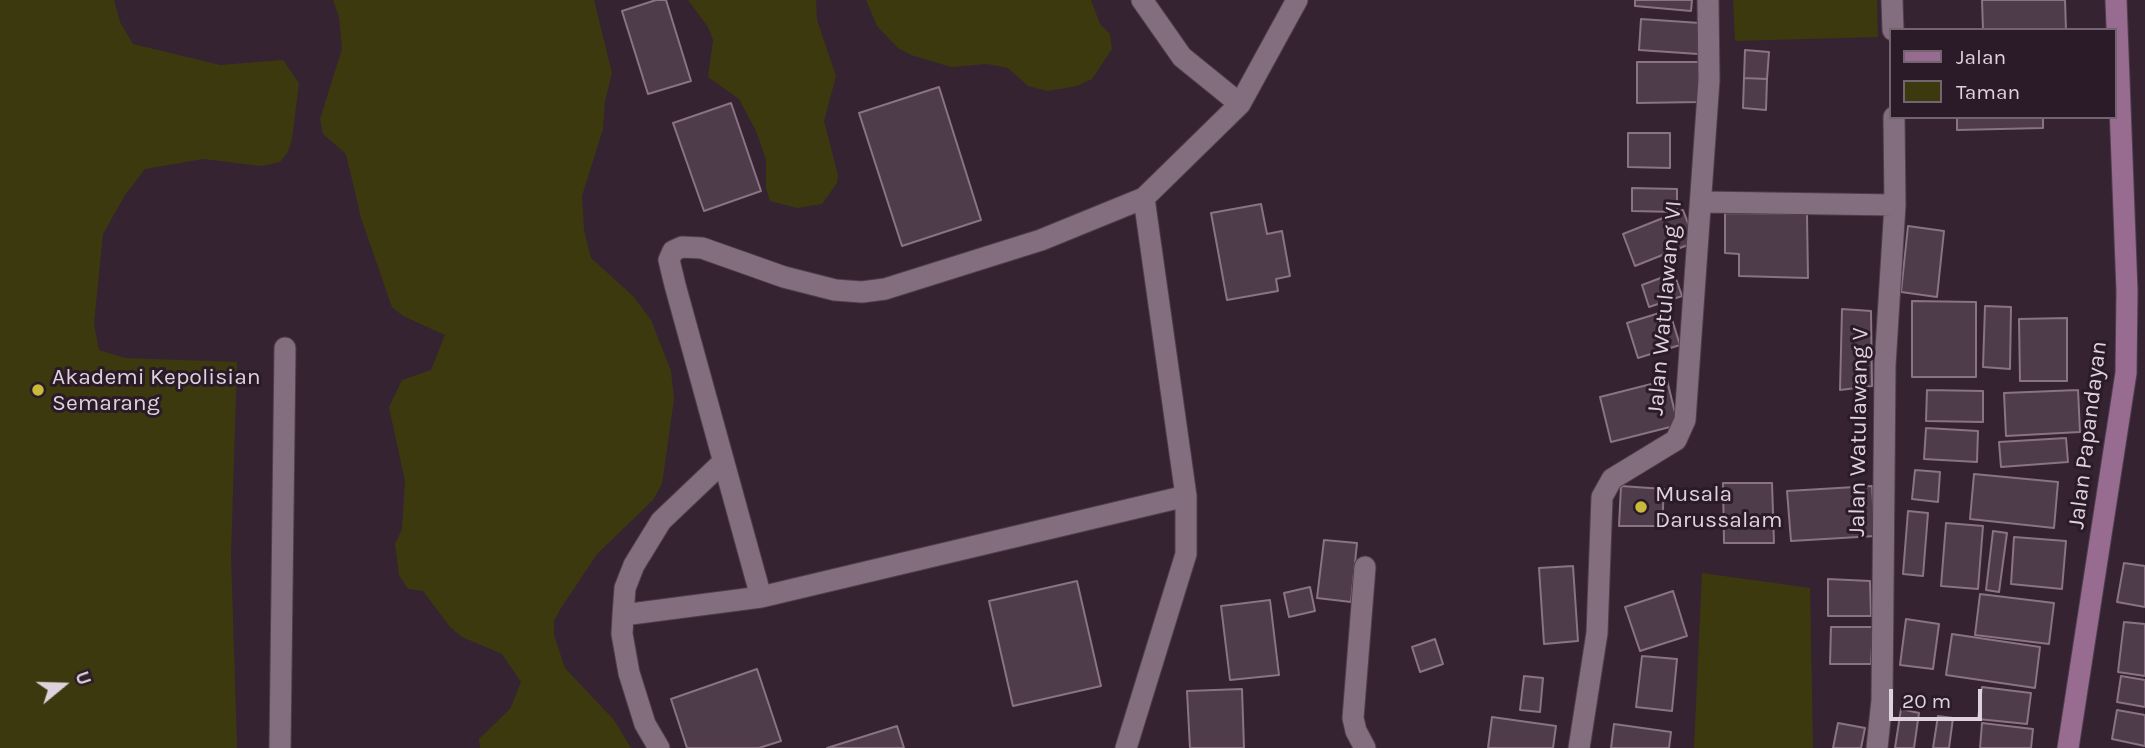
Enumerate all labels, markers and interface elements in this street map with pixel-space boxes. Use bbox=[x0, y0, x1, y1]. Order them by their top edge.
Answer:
legend bbox=[1890, 28, 2117, 119]
text: Jalan bbox=[1956, 45, 2006, 69]
text: Taman bbox=[1956, 80, 2020, 104]
street label: Jalan Watulawang VI bbox=[1642, 199, 1688, 417]
street label: Jalan Watulawang V bbox=[1843, 327, 1875, 537]
street label: Jalan Papandayan bbox=[2063, 339, 2113, 531]
place label: Akademi Kepolisian Semarang bbox=[52, 363, 261, 417]
marker: Akademi Kepolisian Semarang bbox=[30, 382, 46, 398]
place label: Musala Darussalam bbox=[1655, 480, 1783, 534]
marker: Musala Darussalam bbox=[1633, 499, 1649, 515]
north arrow bbox=[28, 650, 98, 720]
text: U bbox=[70, 668, 95, 688]
scale bar bbox=[1893, 674, 1986, 718]
text: 20 m bbox=[1902, 689, 1951, 713]

